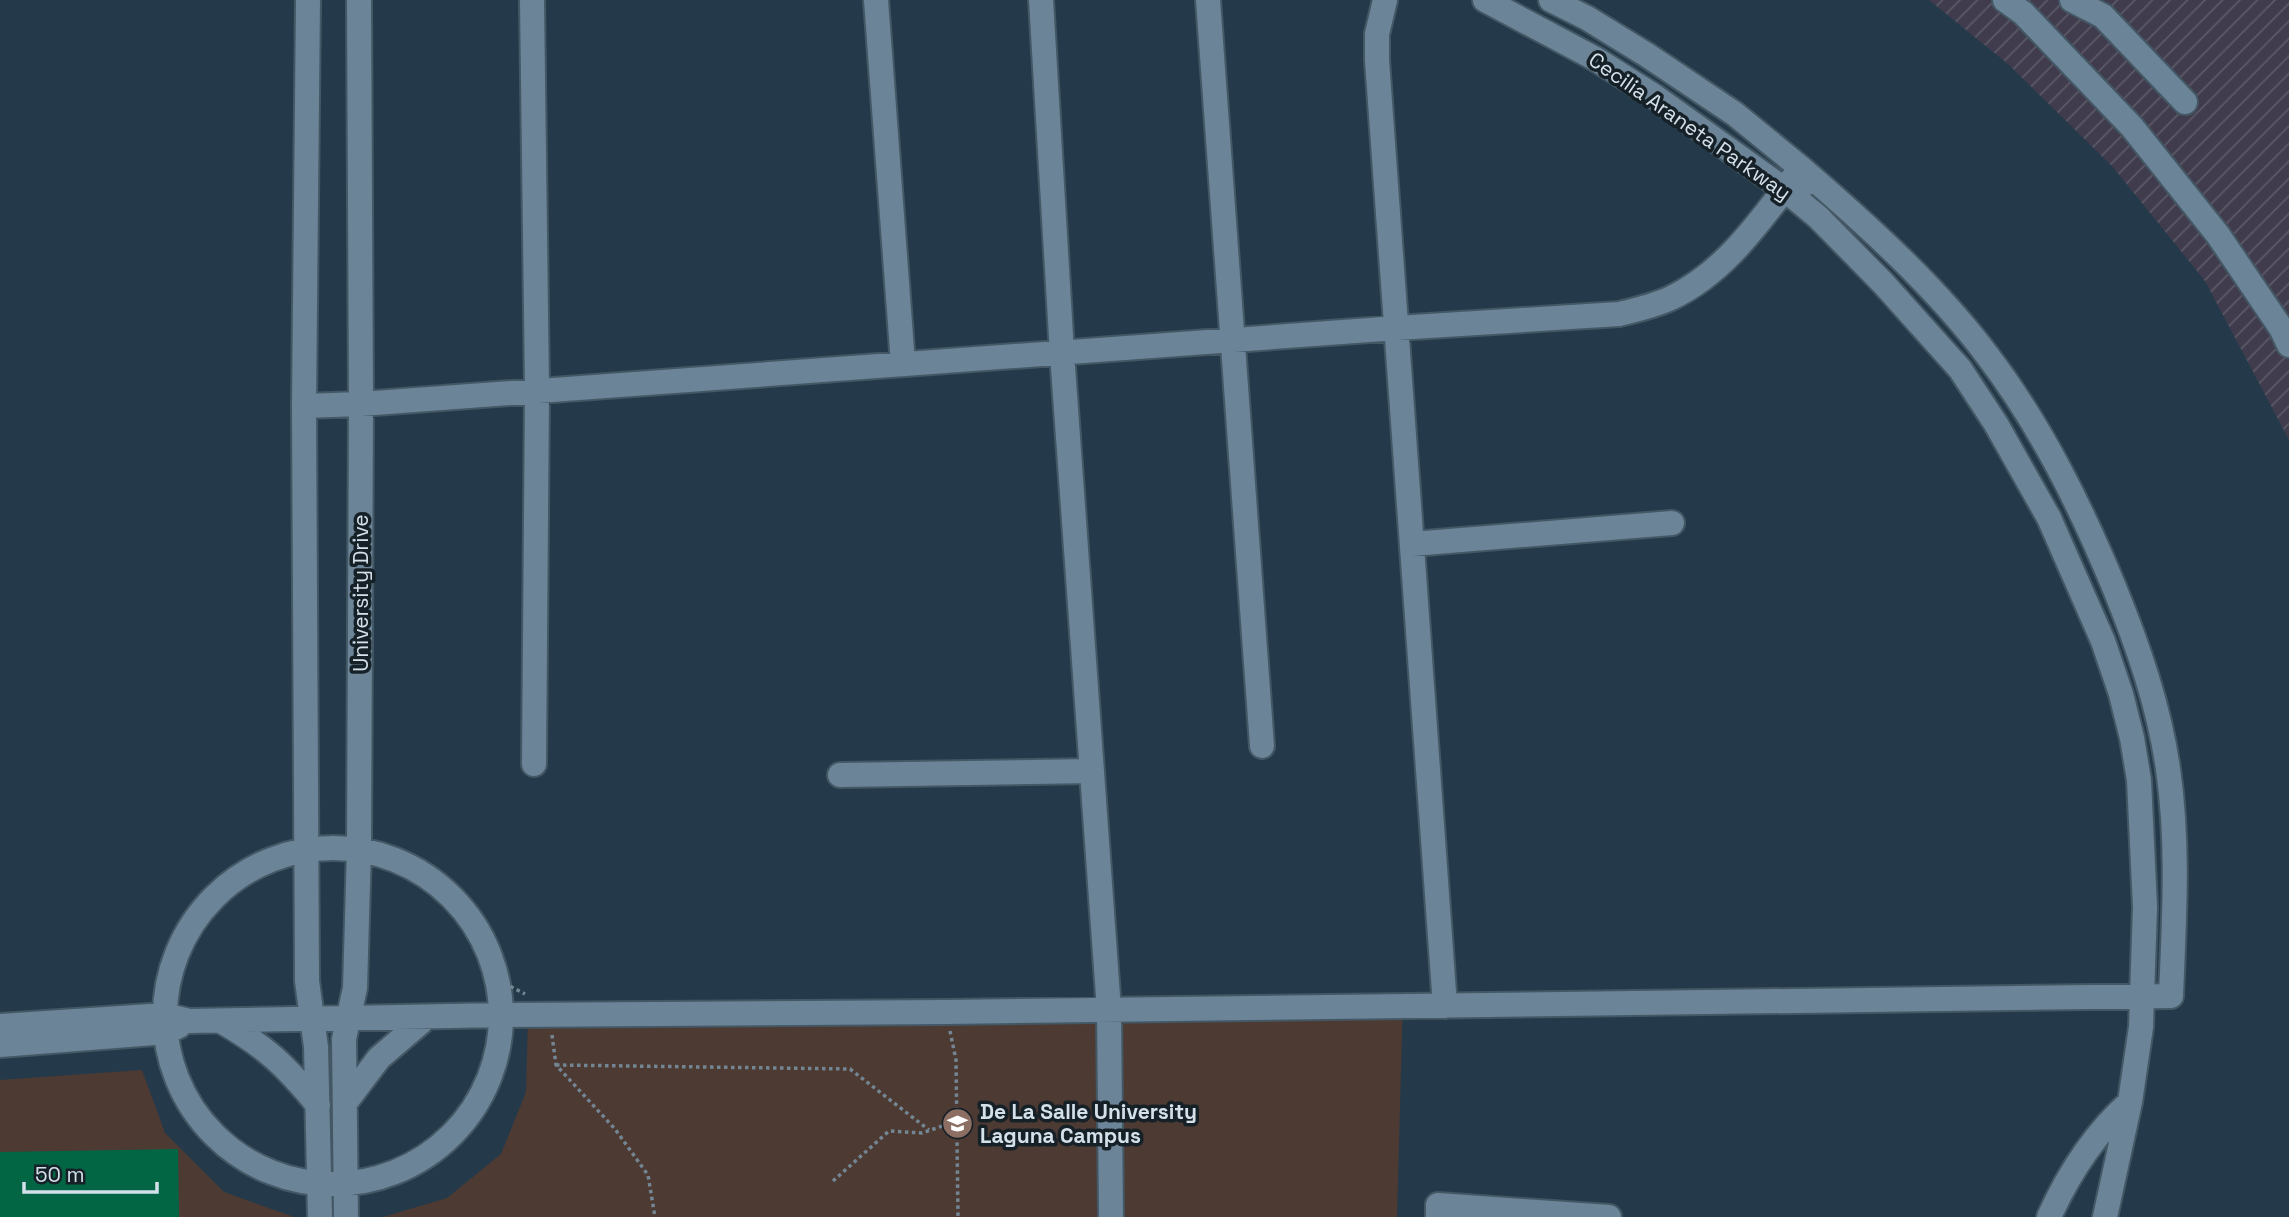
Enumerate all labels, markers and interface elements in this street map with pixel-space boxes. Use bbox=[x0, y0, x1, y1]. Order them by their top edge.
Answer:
street label: Cecilia Araneta Parkway bbox=[1584, 46, 1796, 206]
street label: University Drive bbox=[347, 514, 374, 672]
place label: De La Salle University Laguna Campus bbox=[980, 1098, 1197, 1149]
school or university icon: De La Salle University Laguna Campus bbox=[940, 1106, 974, 1140]
scale bar bbox=[24, 1150, 158, 1194]
text: 50 m bbox=[35, 1161, 85, 1188]

